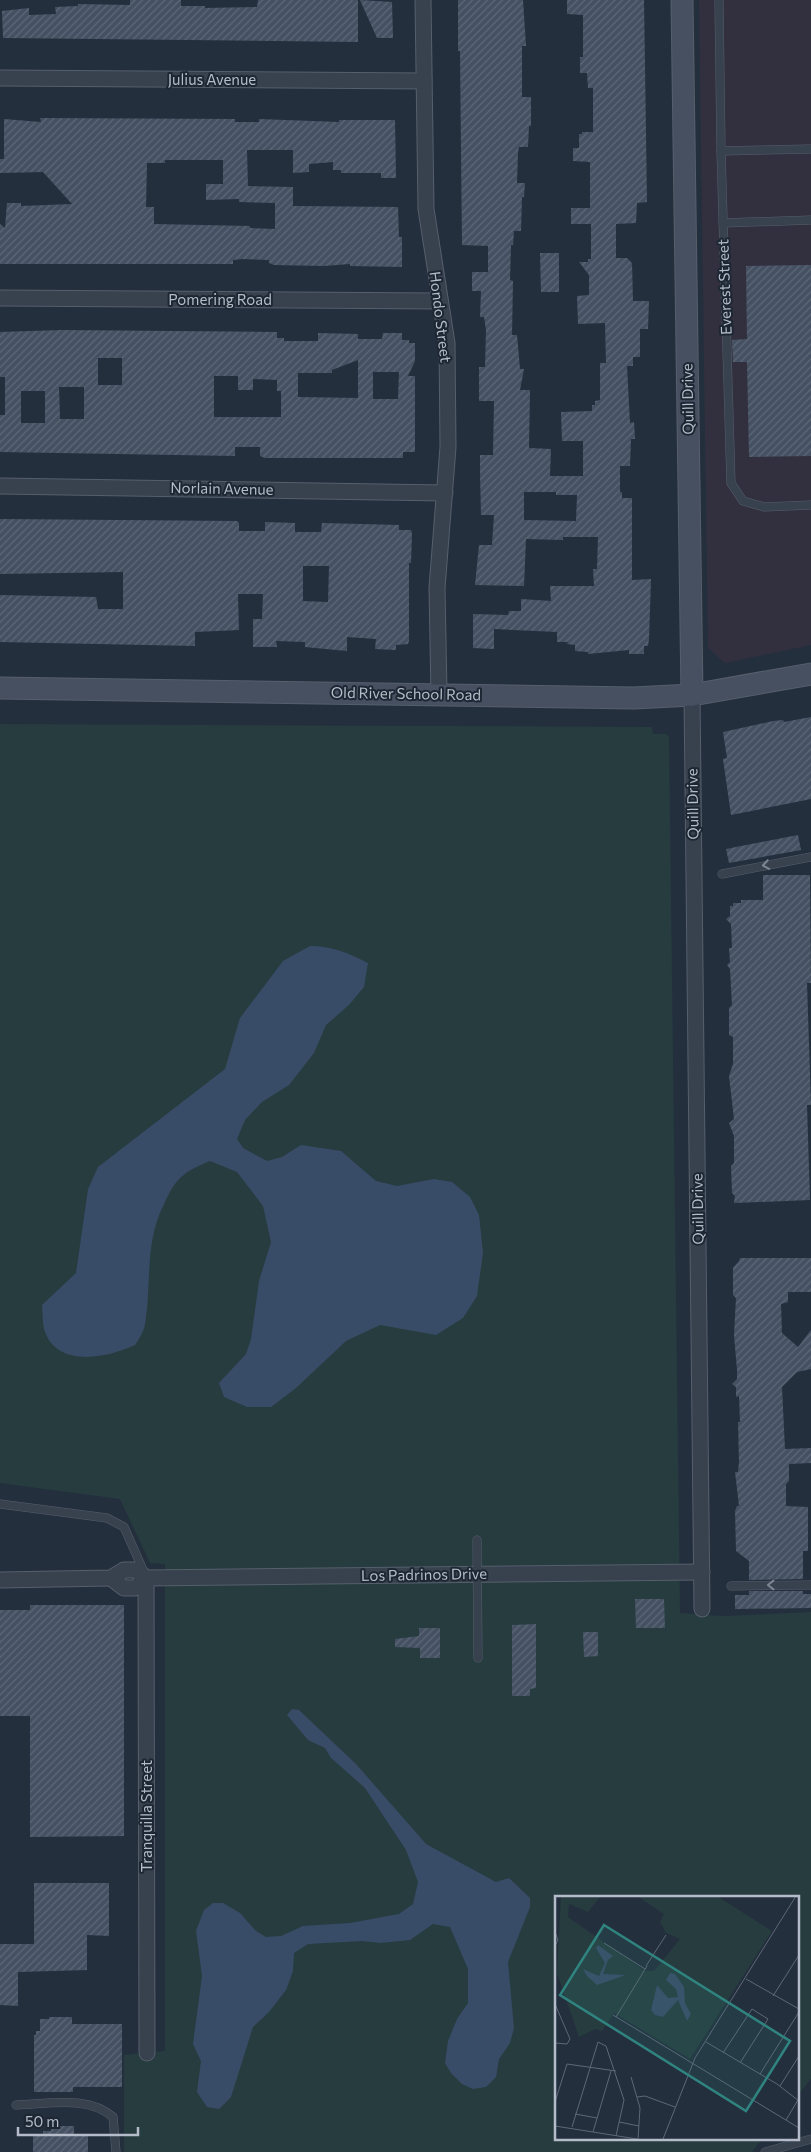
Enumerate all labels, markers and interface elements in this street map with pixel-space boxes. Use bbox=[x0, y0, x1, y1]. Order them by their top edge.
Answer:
street label: Julius Avenue bbox=[168, 70, 256, 88]
street label: Everest Street bbox=[713, 239, 735, 335]
street label: Hondo Street bbox=[426, 270, 456, 363]
street label: Pomering Road bbox=[168, 290, 272, 308]
street label: Quill Drive bbox=[677, 363, 697, 435]
street label: Norlain Avenue bbox=[170, 478, 274, 498]
street label: Old River School Road bbox=[331, 683, 481, 703]
street label: Quill Drive bbox=[682, 768, 702, 840]
one-way arrow bbox=[762, 860, 771, 870]
street label: Quill Drive bbox=[687, 1173, 707, 1245]
street label: Los Padrinos Drive bbox=[361, 1564, 487, 1584]
one-way arrow bbox=[767, 1580, 775, 1591]
street label: Tranquilla Street bbox=[137, 1760, 155, 1872]
inset map bbox=[555, 1896, 798, 2140]
scale bar bbox=[18, 2104, 138, 2136]
text: 50 m bbox=[25, 2112, 59, 2130]

